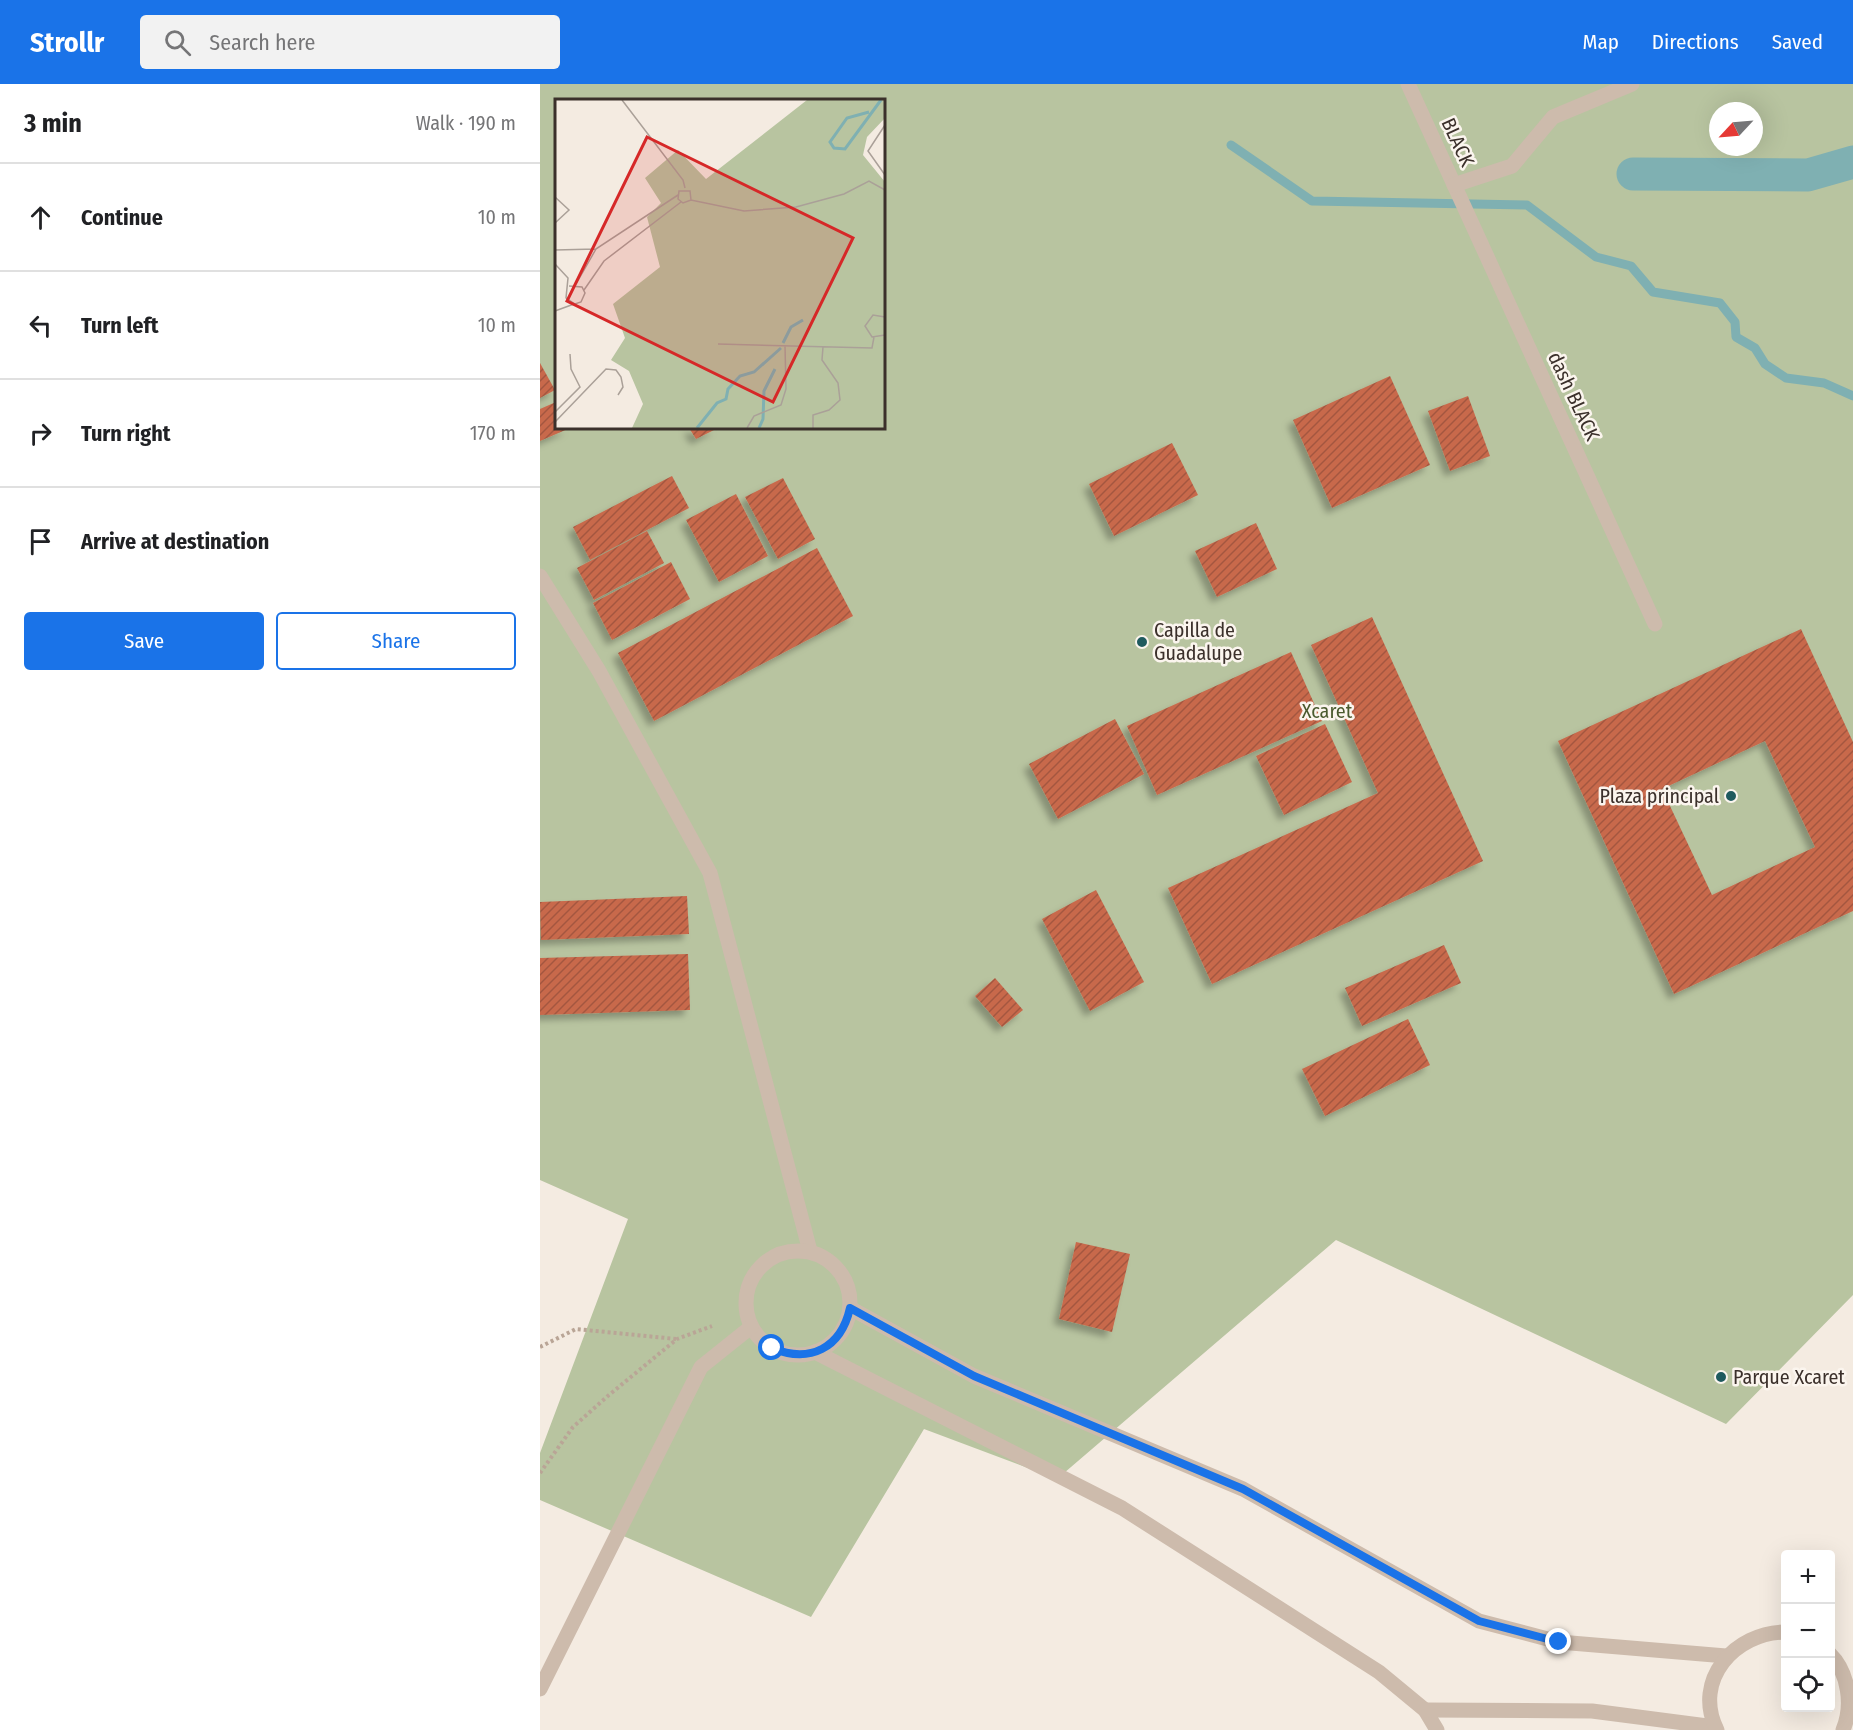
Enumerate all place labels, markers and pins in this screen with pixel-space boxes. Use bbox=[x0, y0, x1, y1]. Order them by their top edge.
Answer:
place label: Capilla de Guadalupe bbox=[1154, 618, 1242, 665]
marker: Capilla de Guadalupe bbox=[1135, 635, 1149, 649]
place label: Plaza principal bbox=[1599, 784, 1719, 808]
marker: Plaza principal bbox=[1724, 789, 1738, 803]
place label: Parque Xcaret bbox=[1733, 1365, 1845, 1389]
marker: Parque Xcaret bbox=[1714, 1370, 1728, 1384]

